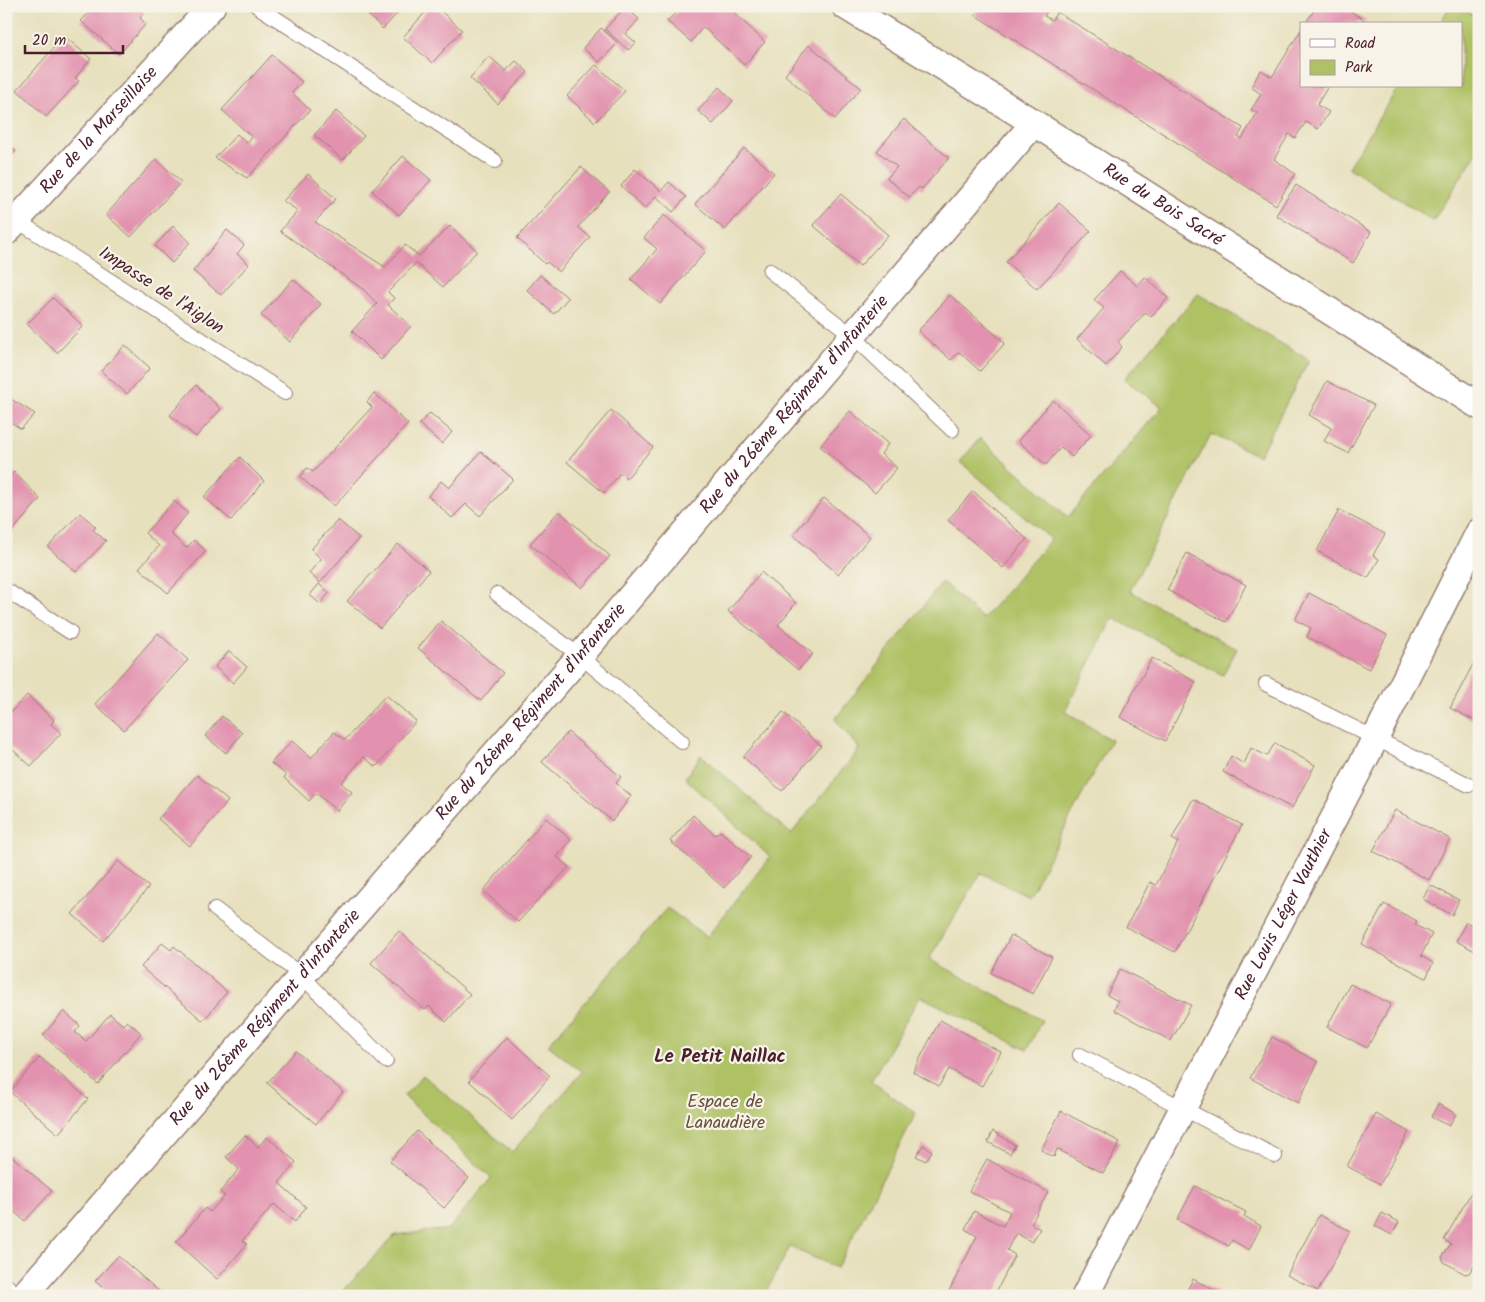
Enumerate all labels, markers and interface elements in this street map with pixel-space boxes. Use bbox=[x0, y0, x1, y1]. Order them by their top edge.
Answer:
scale bar bbox=[25, 22, 122, 54]
legend bbox=[1300, 22, 1462, 88]
text: 20 m bbox=[32, 29, 66, 53]
text: Road bbox=[1345, 32, 1376, 56]
text: Park bbox=[1345, 56, 1373, 80]
street label: Rue de la Marseillaise bbox=[33, 59, 165, 201]
street label: Rue du Bois Sacré bbox=[1097, 156, 1230, 255]
street label: Impasse de l'Aiglon bbox=[92, 239, 230, 343]
street label: Rue du 26ème Régiment d'Infanterie bbox=[693, 288, 896, 520]
street label: Rue du 26ème Régiment d'Infanterie bbox=[428, 597, 634, 827]
street label: Rue Louis Léger Vauthier bbox=[1227, 823, 1341, 1005]
street label: Rue du 26ème Régiment d'Infanterie bbox=[162, 903, 368, 1133]
district label: Le Petit Naillac bbox=[654, 1042, 786, 1072]
park label: Espace de Lanaudière bbox=[685, 1088, 765, 1138]

